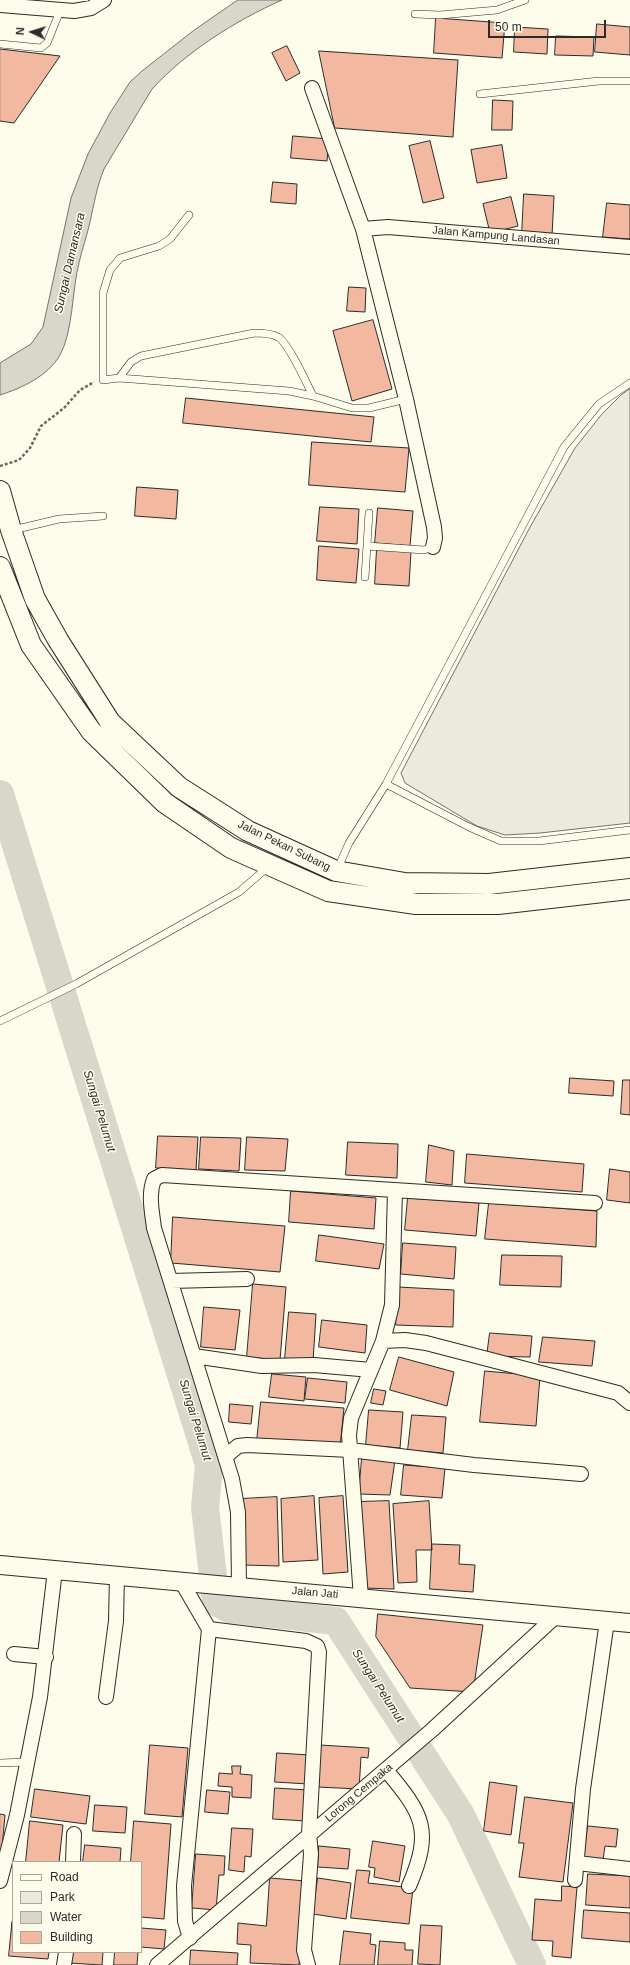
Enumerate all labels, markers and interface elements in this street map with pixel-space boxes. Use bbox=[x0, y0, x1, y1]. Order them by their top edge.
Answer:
north arrow bbox=[12, 12, 52, 52]
scale bar bbox=[490, 12, 608, 38]
text: 50 m bbox=[495, 20, 522, 34]
text: N bbox=[14, 27, 26, 36]
water label: Sungai Damansara bbox=[51, 211, 89, 315]
street label: Jalan Kampung Landasan bbox=[432, 224, 560, 248]
street label: Jalan Pekan Subang bbox=[235, 818, 333, 874]
water label: Sungai Pelumut bbox=[80, 1068, 118, 1154]
water label: Sungai Pelumut bbox=[176, 1377, 214, 1463]
street label: Jalan Jati bbox=[291, 1584, 339, 1602]
water label: Sungai Pelumut bbox=[349, 1647, 407, 1725]
street label: Lorong Cempaka bbox=[322, 1761, 396, 1825]
legend bbox=[12, 1861, 142, 1953]
text: Road bbox=[50, 1870, 79, 1884]
text: Park bbox=[50, 1890, 75, 1904]
text: Water bbox=[50, 1910, 82, 1924]
text: Building bbox=[50, 1930, 93, 1944]

